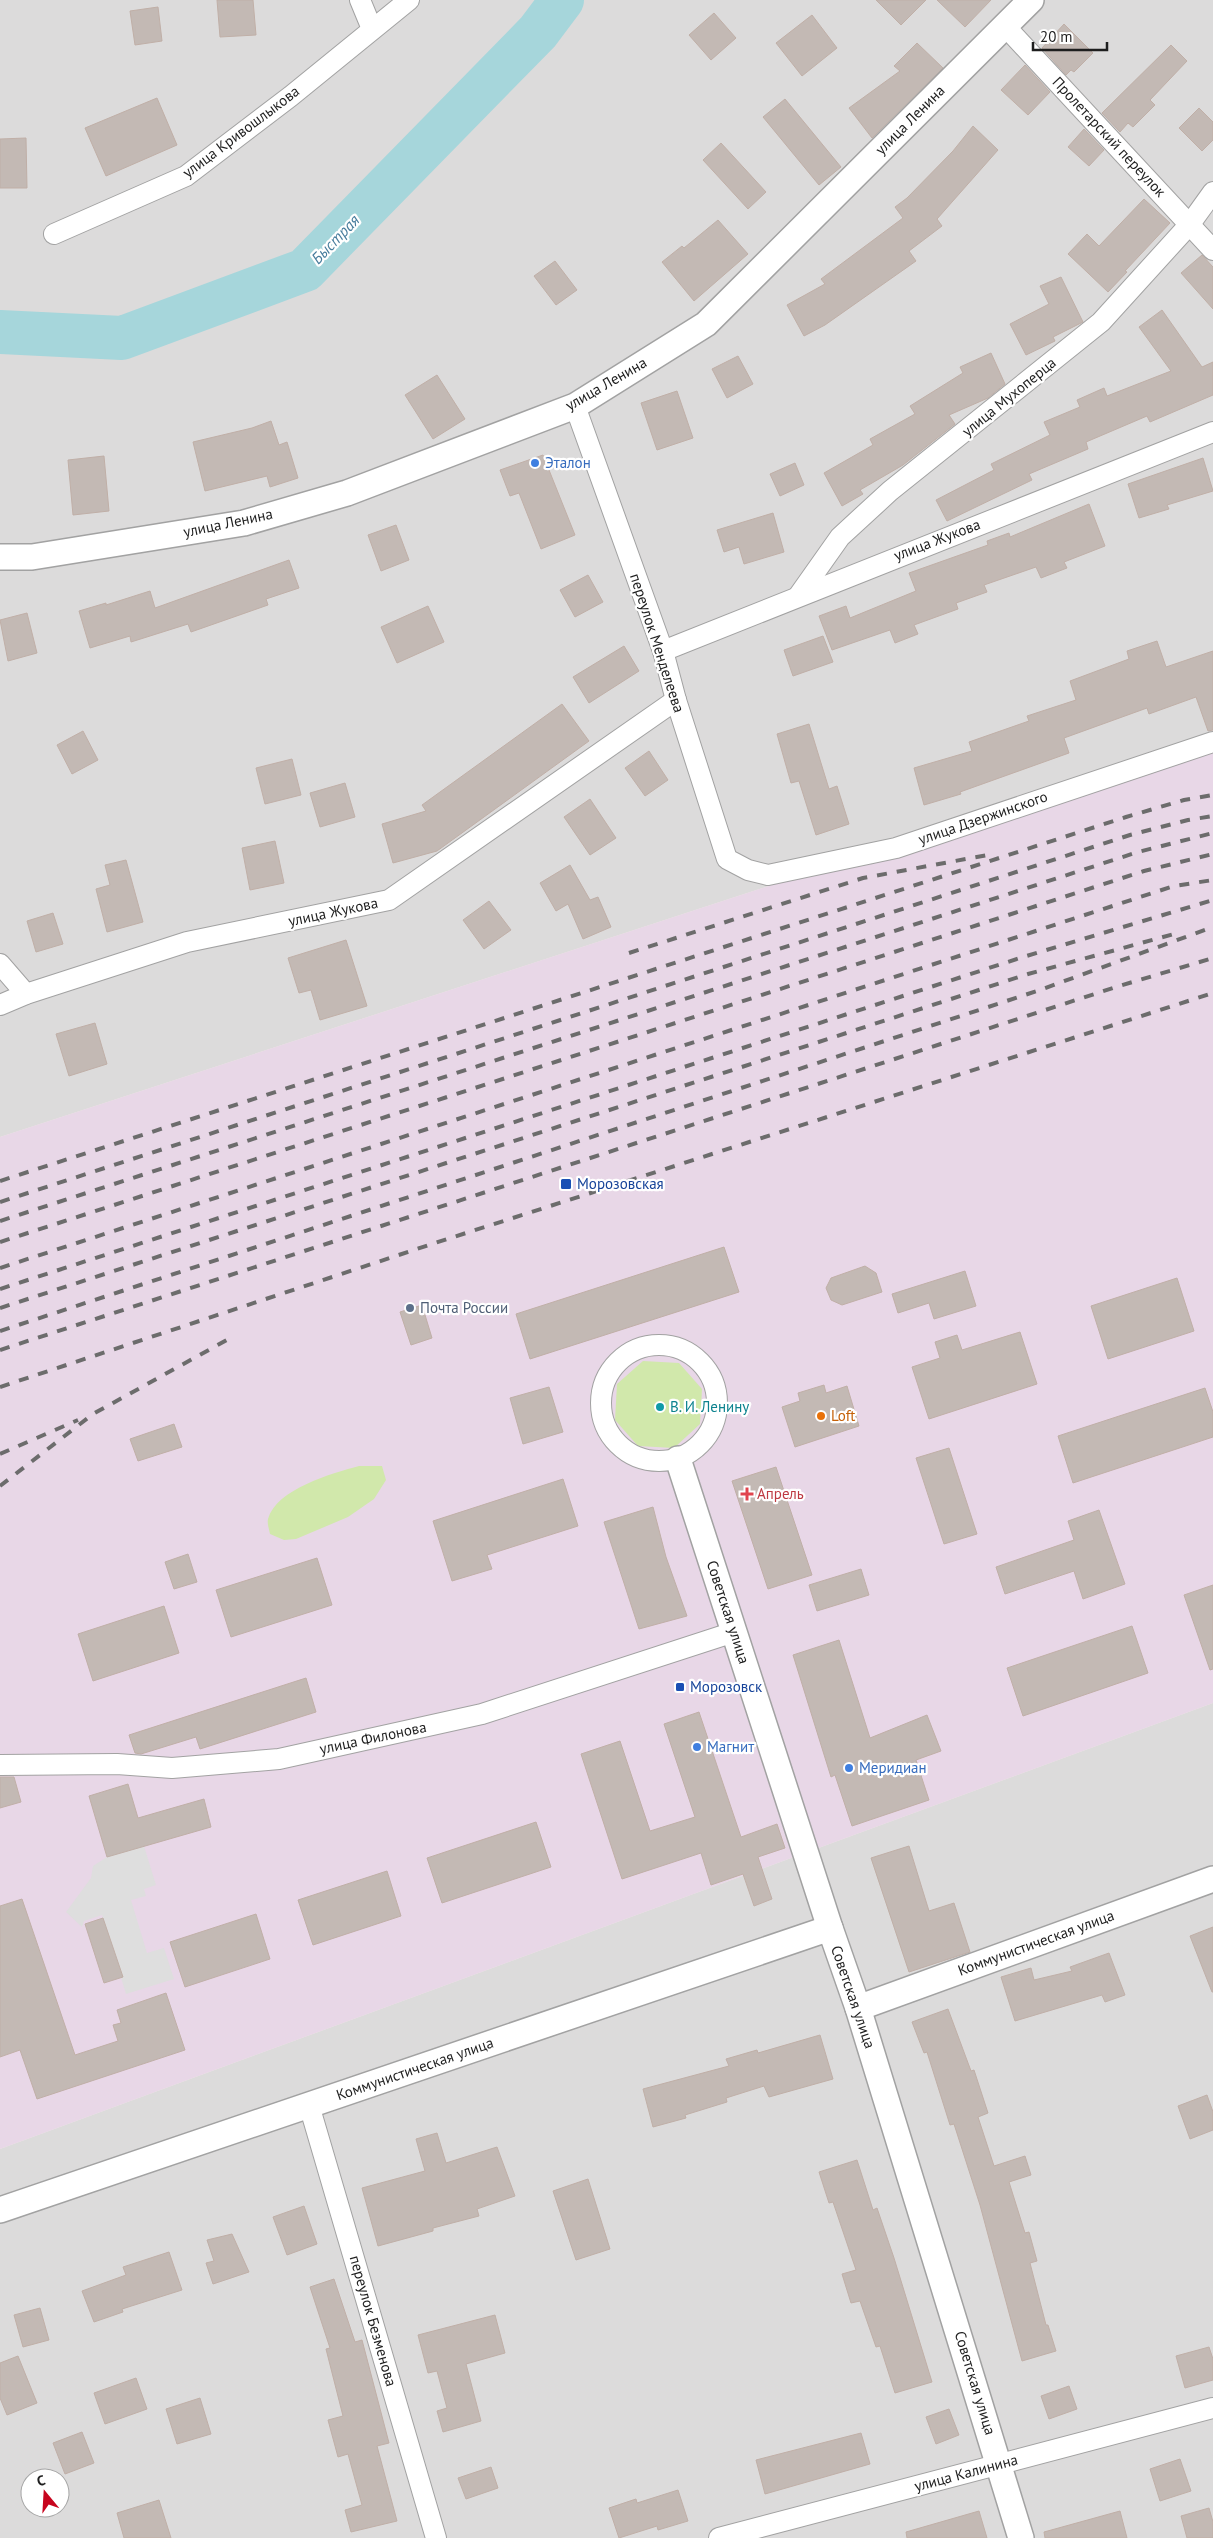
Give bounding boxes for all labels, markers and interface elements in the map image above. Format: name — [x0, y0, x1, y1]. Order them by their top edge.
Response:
scale bar — [1033, 20, 1107, 52]
text: 20 m — [1040, 27, 1073, 46]
street label: Пролетарский переулок — [1049, 73, 1171, 201]
street label: улица Кривошлыкова — [178, 81, 303, 182]
street label: улица Ленина — [871, 81, 948, 158]
water label: Быстрая — [307, 210, 364, 268]
street label: улица Ленина — [562, 353, 650, 415]
street label: улица Мухоперца — [958, 353, 1060, 440]
place label: Эталон — [545, 453, 591, 472]
marker: Эталон — [529, 457, 541, 469]
street label: улица Ленина — [181, 504, 274, 541]
street label: улица Жукова — [891, 514, 983, 565]
street label: переулок Менделеева — [626, 571, 689, 715]
street label: улица Дзержинского — [916, 787, 1050, 849]
street label: улица Жукова — [286, 893, 379, 930]
place label: Морозовская — [577, 1174, 664, 1193]
marker: Морозовская — [559, 1177, 573, 1191]
place label: Почта России — [420, 1298, 508, 1317]
marker: Почта России — [404, 1302, 416, 1314]
place label: В. И. Ленину — [670, 1397, 749, 1416]
marker: В. И. Ленину — [654, 1401, 666, 1413]
place label: Loft — [831, 1406, 855, 1425]
marker: Loft — [815, 1410, 827, 1422]
place label: Апрель — [757, 1484, 804, 1503]
marker: Апрель — [741, 1488, 753, 1500]
street label: Советская улица — [703, 1558, 754, 1666]
place label: Морозовск — [690, 1677, 763, 1696]
marker: Морозовск — [674, 1681, 686, 1693]
street label: улица Филонова — [318, 1717, 428, 1758]
place label: Магнит — [707, 1737, 754, 1756]
marker: Магнит — [691, 1741, 703, 1753]
place label: Меридиан — [859, 1758, 927, 1777]
marker: Меридиан — [843, 1762, 855, 1774]
street label: Коммунистическая улица — [955, 1905, 1117, 1980]
street label: Советская улица — [827, 1943, 880, 2051]
street label: Коммунистическая улица — [334, 2033, 496, 2104]
street label: переулок Безменова — [346, 2253, 401, 2389]
street label: Советская улица — [951, 2329, 1000, 2437]
street label: улица Калинина — [912, 2450, 1020, 2495]
north arrow — [20, 2468, 70, 2518]
text: С — [34, 2471, 48, 2490]

